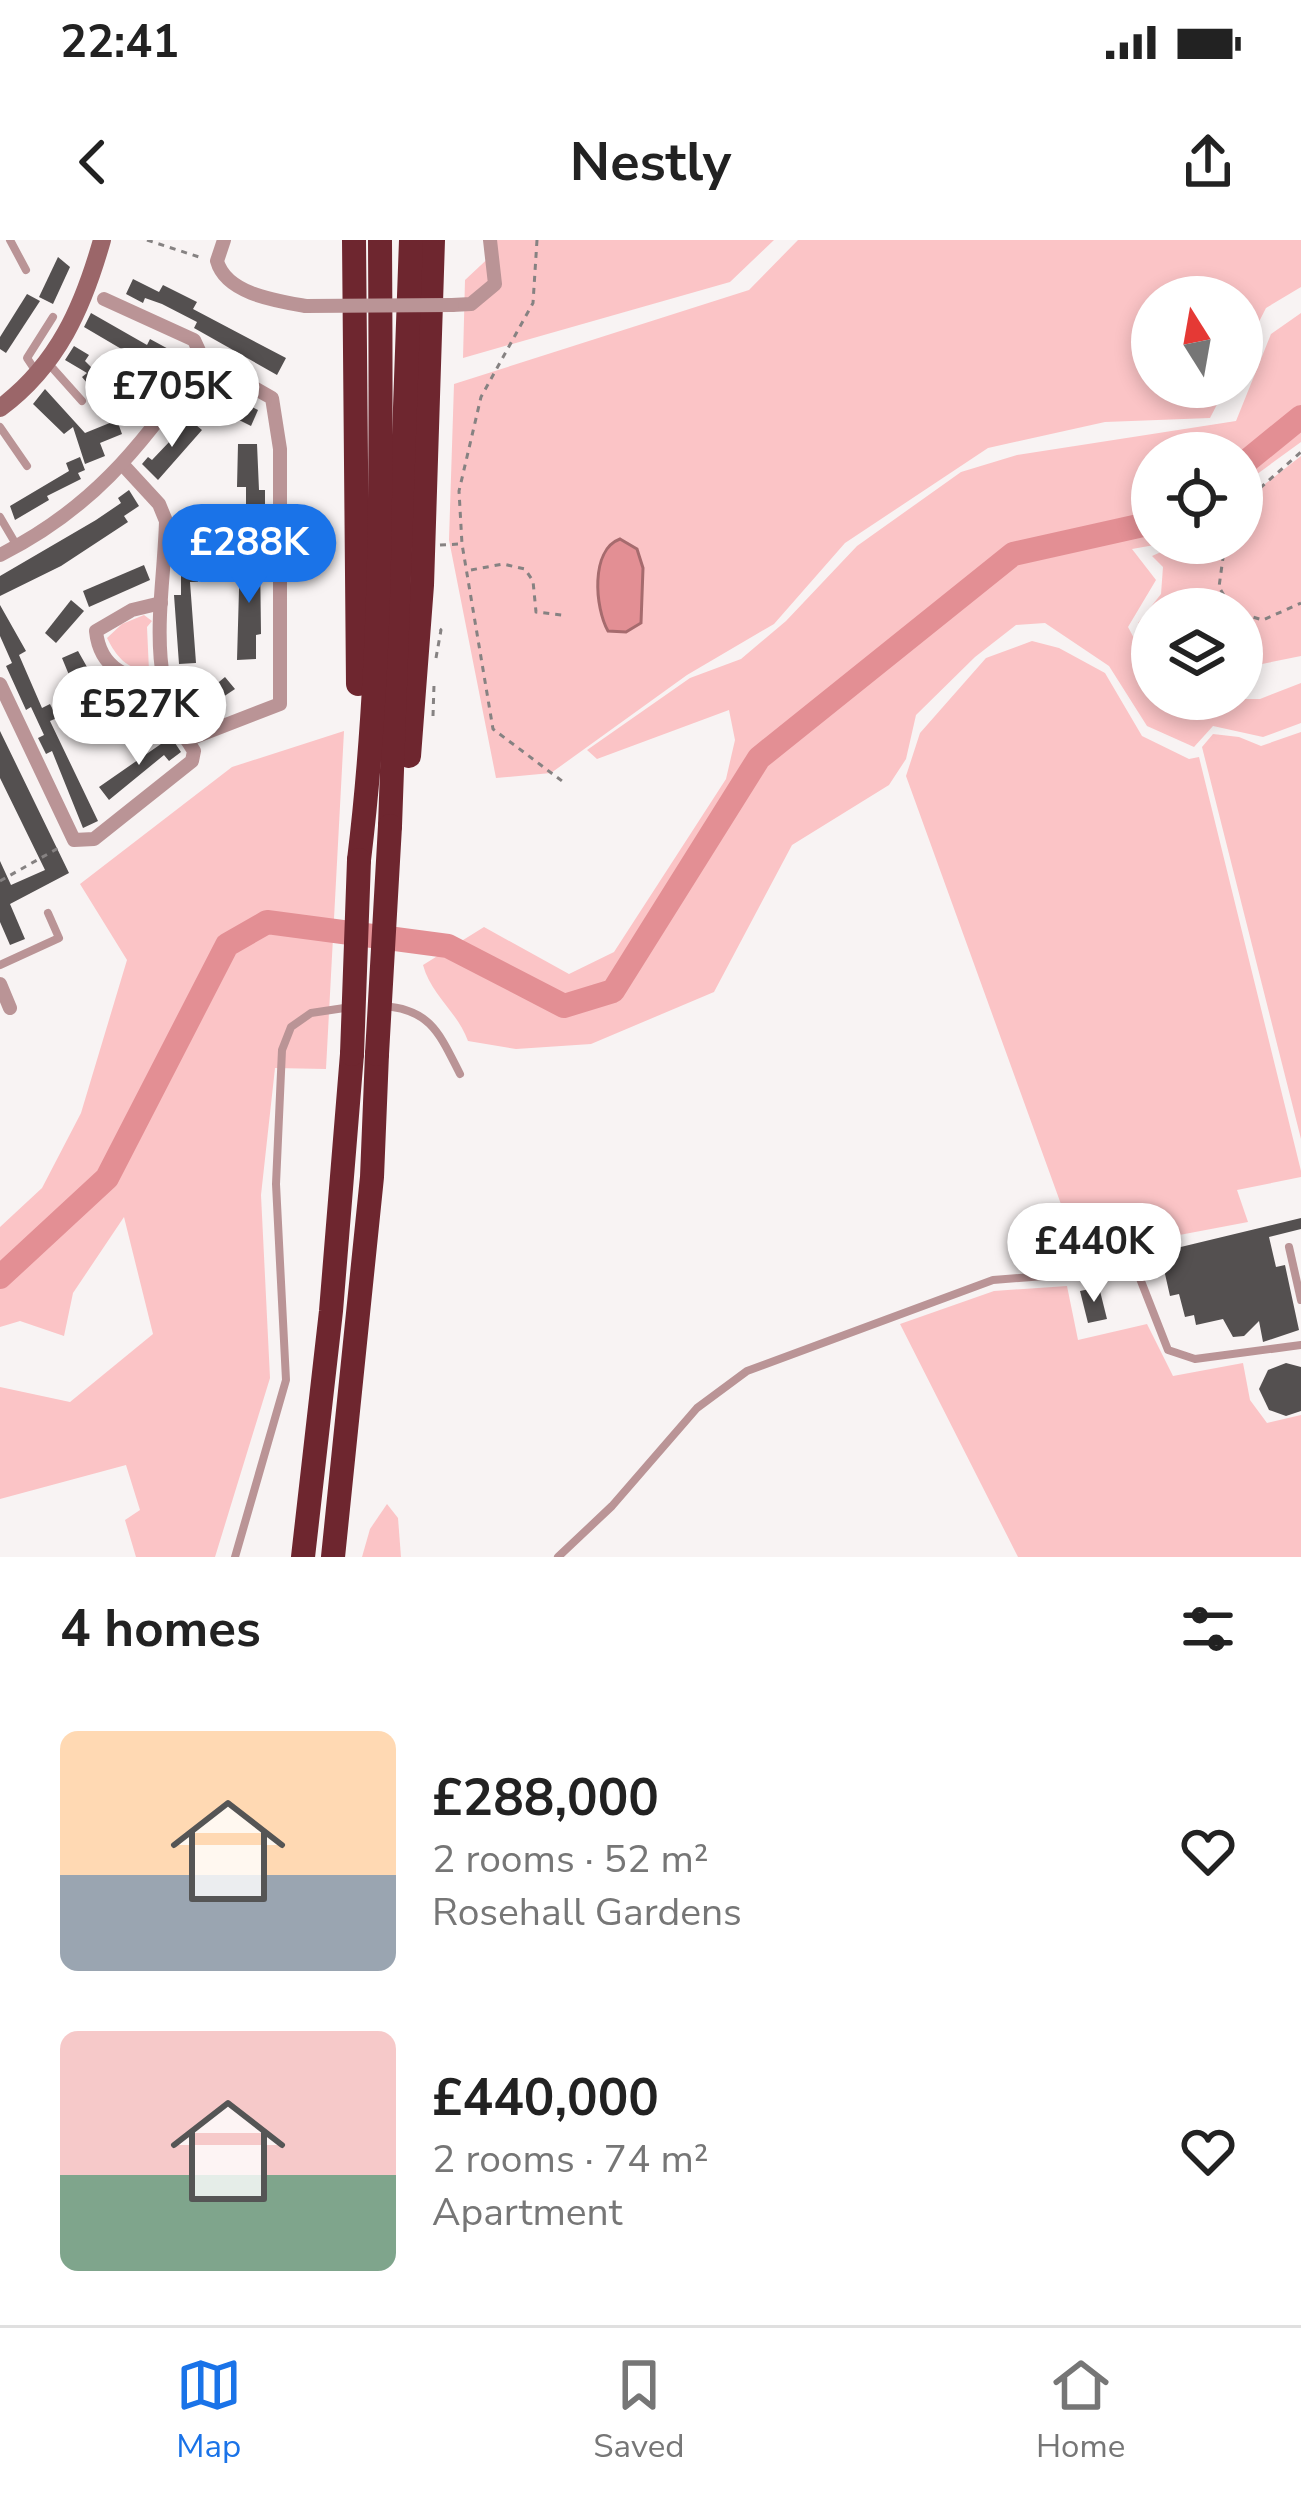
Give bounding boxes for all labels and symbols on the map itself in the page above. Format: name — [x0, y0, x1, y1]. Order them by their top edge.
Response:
north arrow — [1131, 276, 1263, 408]
pin: £705K — [88, 348, 256, 450]
pin: £288K — [165, 504, 333, 606]
pin: £527K — [55, 666, 223, 768]
pin: £440K — [1010, 1203, 1178, 1305]

